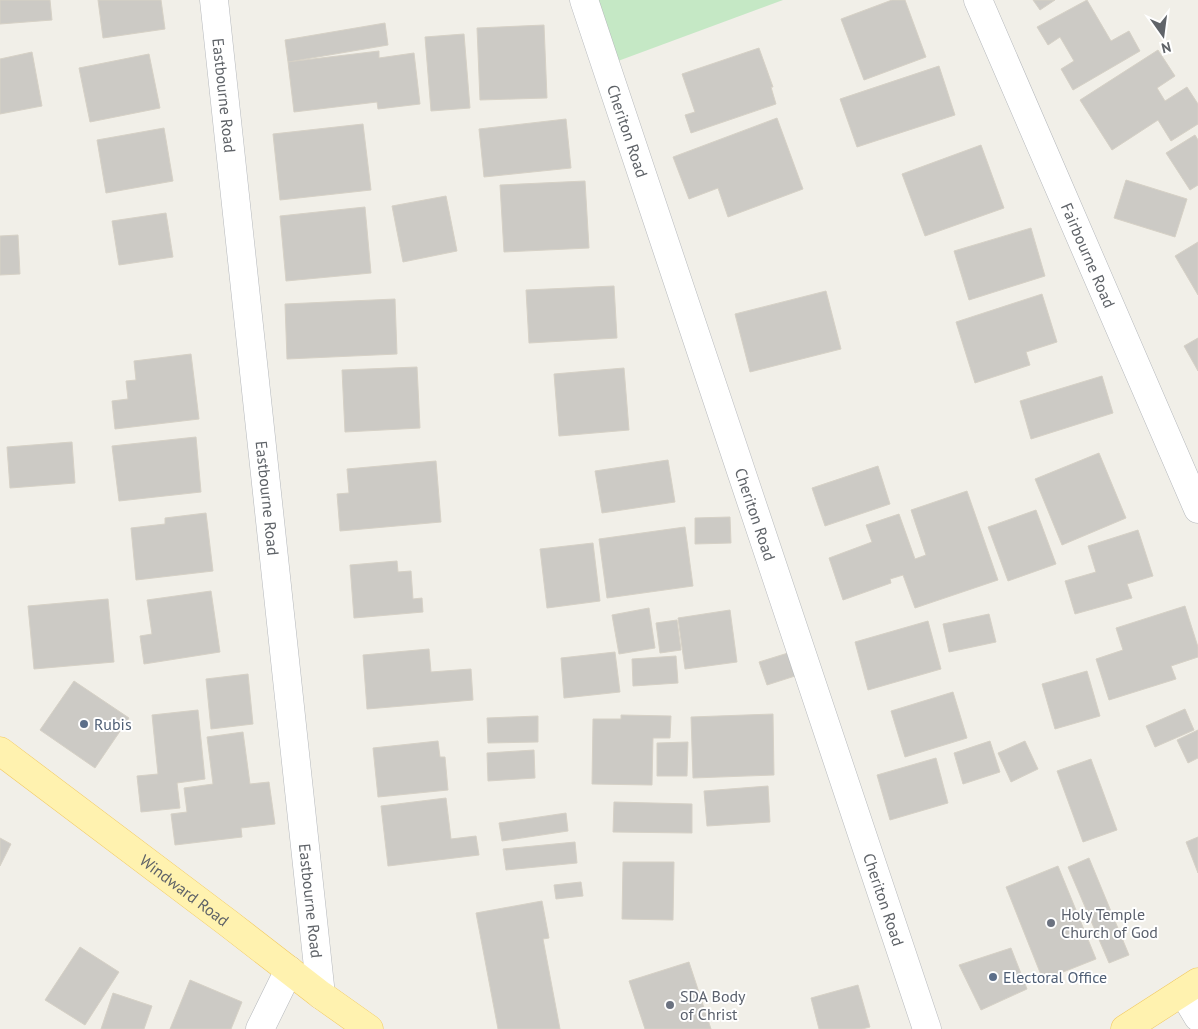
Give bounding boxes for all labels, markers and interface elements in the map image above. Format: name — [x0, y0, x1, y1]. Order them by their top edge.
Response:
north arrow — [1138, 10, 1188, 60]
street label: Eastbourne Road — [208, 37, 240, 154]
text: N — [1160, 38, 1173, 57]
street label: Cheriton Road — [603, 82, 652, 180]
street label: Fairbourne Road — [1057, 200, 1120, 311]
street label: Eastbourne Road — [251, 440, 284, 556]
street label: Cheriton Road — [731, 465, 780, 563]
place label: Rubis — [94, 714, 132, 734]
marker: Rubis — [78, 718, 90, 730]
street label: Eastbourne Road — [295, 843, 327, 959]
street label: Windward Road — [136, 850, 233, 930]
street label: Cheriton Road — [859, 850, 909, 948]
place label: Holy Temple Church of God — [1061, 904, 1158, 942]
marker: Holy Temple Church of God — [1045, 917, 1057, 929]
place label: Electoral Office — [1003, 967, 1107, 987]
marker: Electoral Office — [987, 971, 999, 983]
place label: SDA Body of Christ — [680, 986, 746, 1024]
marker: SDA Body of Christ — [664, 999, 676, 1011]

